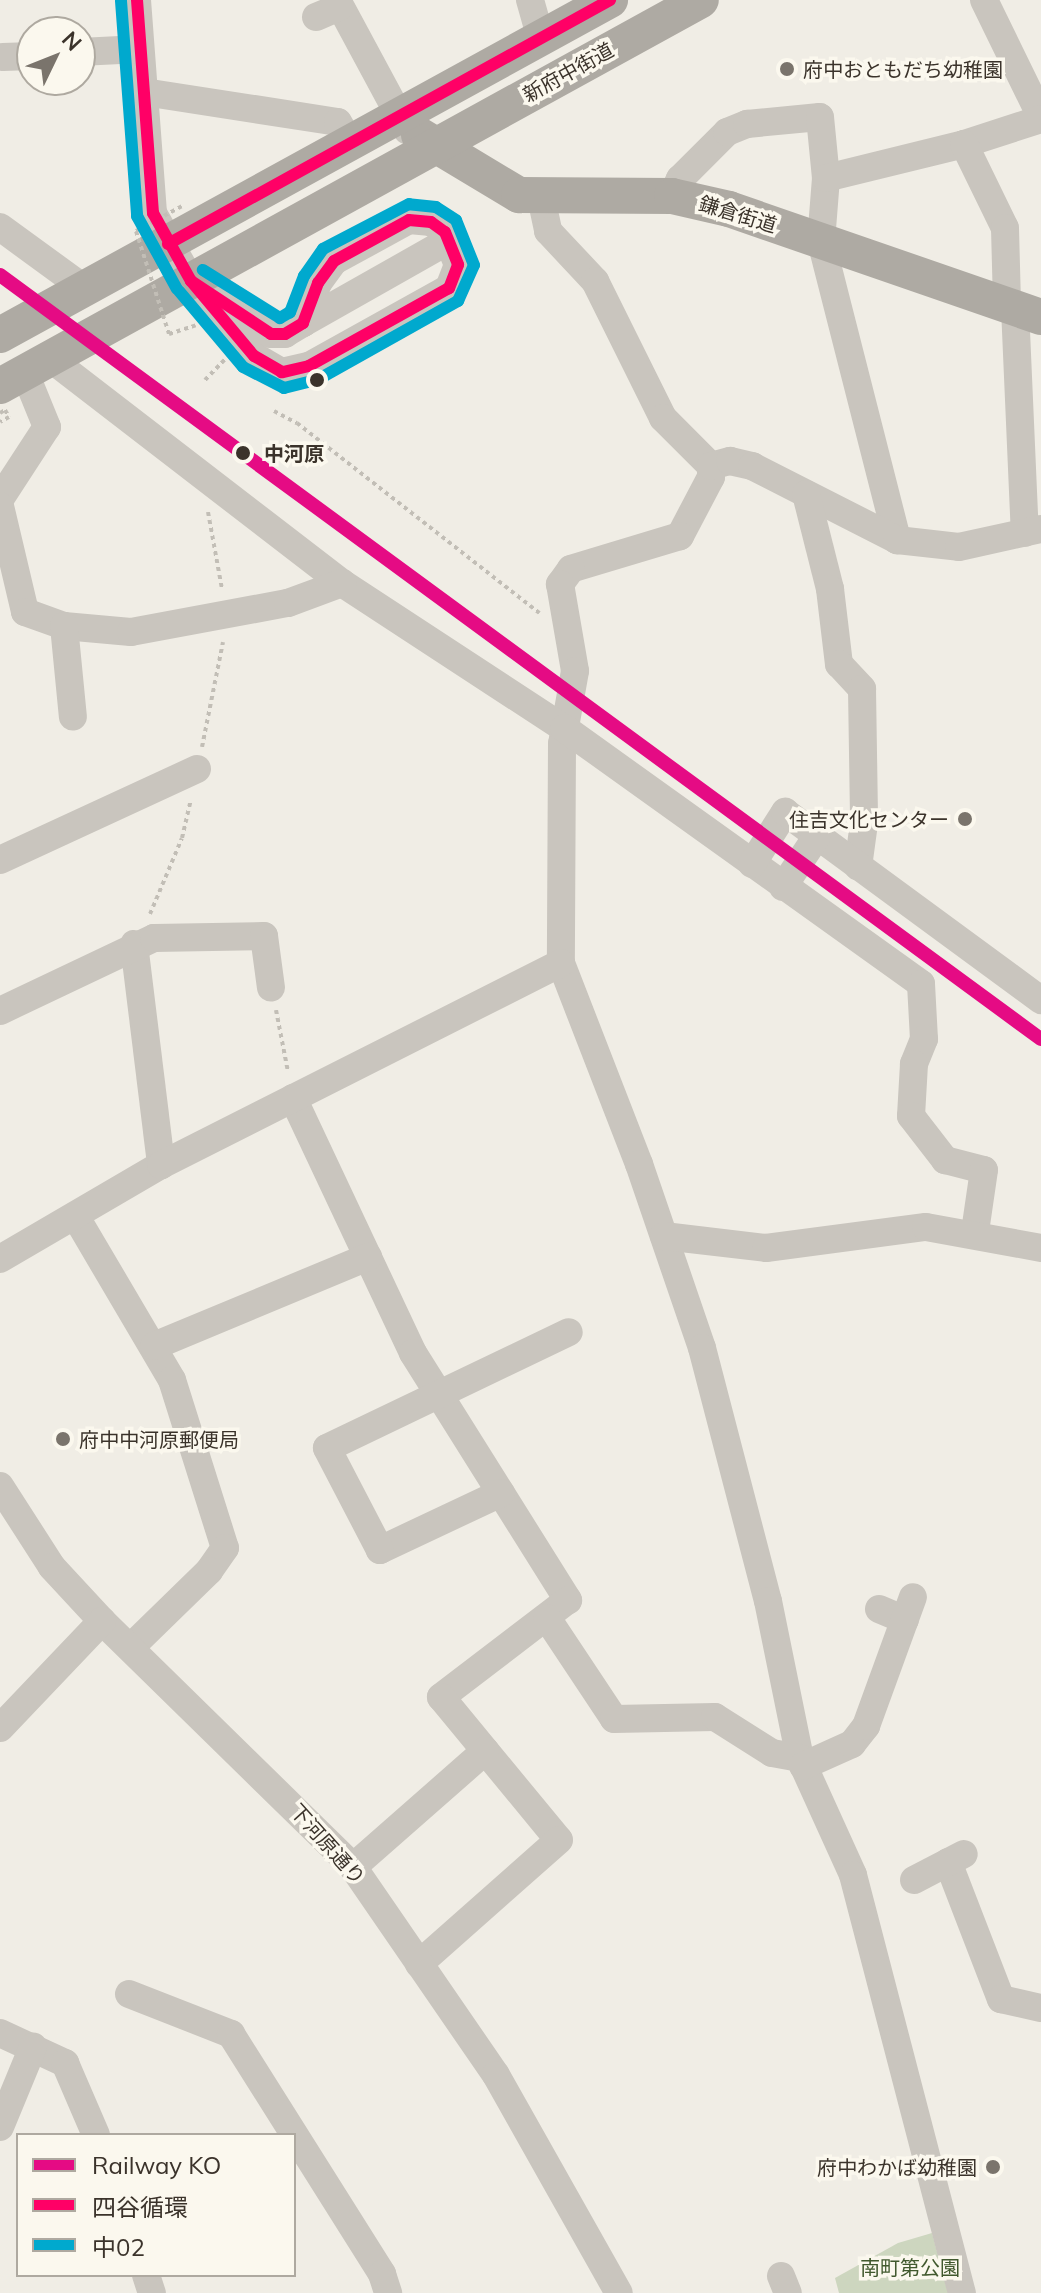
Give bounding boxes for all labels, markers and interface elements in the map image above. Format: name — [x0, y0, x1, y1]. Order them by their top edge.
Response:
north arrow — [16, 16, 96, 96]
text: N — [56, 25, 88, 57]
street label: 新府中街道 — [518, 37, 618, 107]
place label: 府中おともだち幼稚園 — [803, 57, 1003, 81]
marker: 府中おともだち幼稚園 — [778, 60, 796, 78]
street label: 鎌倉街道 — [696, 191, 780, 237]
unlabelled marker — [309, 372, 325, 388]
marker: 中河原 — [229, 439, 257, 467]
place label: 中河原 — [264, 441, 324, 465]
place label: 住吉文化センター — [789, 807, 949, 831]
marker: 住吉文化センター — [956, 810, 974, 828]
place label: 府中中河原郵便局 — [79, 1427, 239, 1451]
marker: 府中中河原郵便局 — [54, 1430, 72, 1448]
street label: 下河原通り — [286, 1799, 370, 1889]
legend — [16, 2133, 296, 2277]
text: Railway KO — [92, 2150, 221, 2180]
place label: 府中わかば幼稚園 — [817, 2155, 977, 2179]
marker: 府中わかば幼稚園 — [984, 2158, 1002, 2176]
text: 四谷循環 — [92, 2192, 188, 2222]
text: 中02 — [92, 2232, 145, 2262]
park label: 南町第公園 — [860, 2255, 960, 2279]

